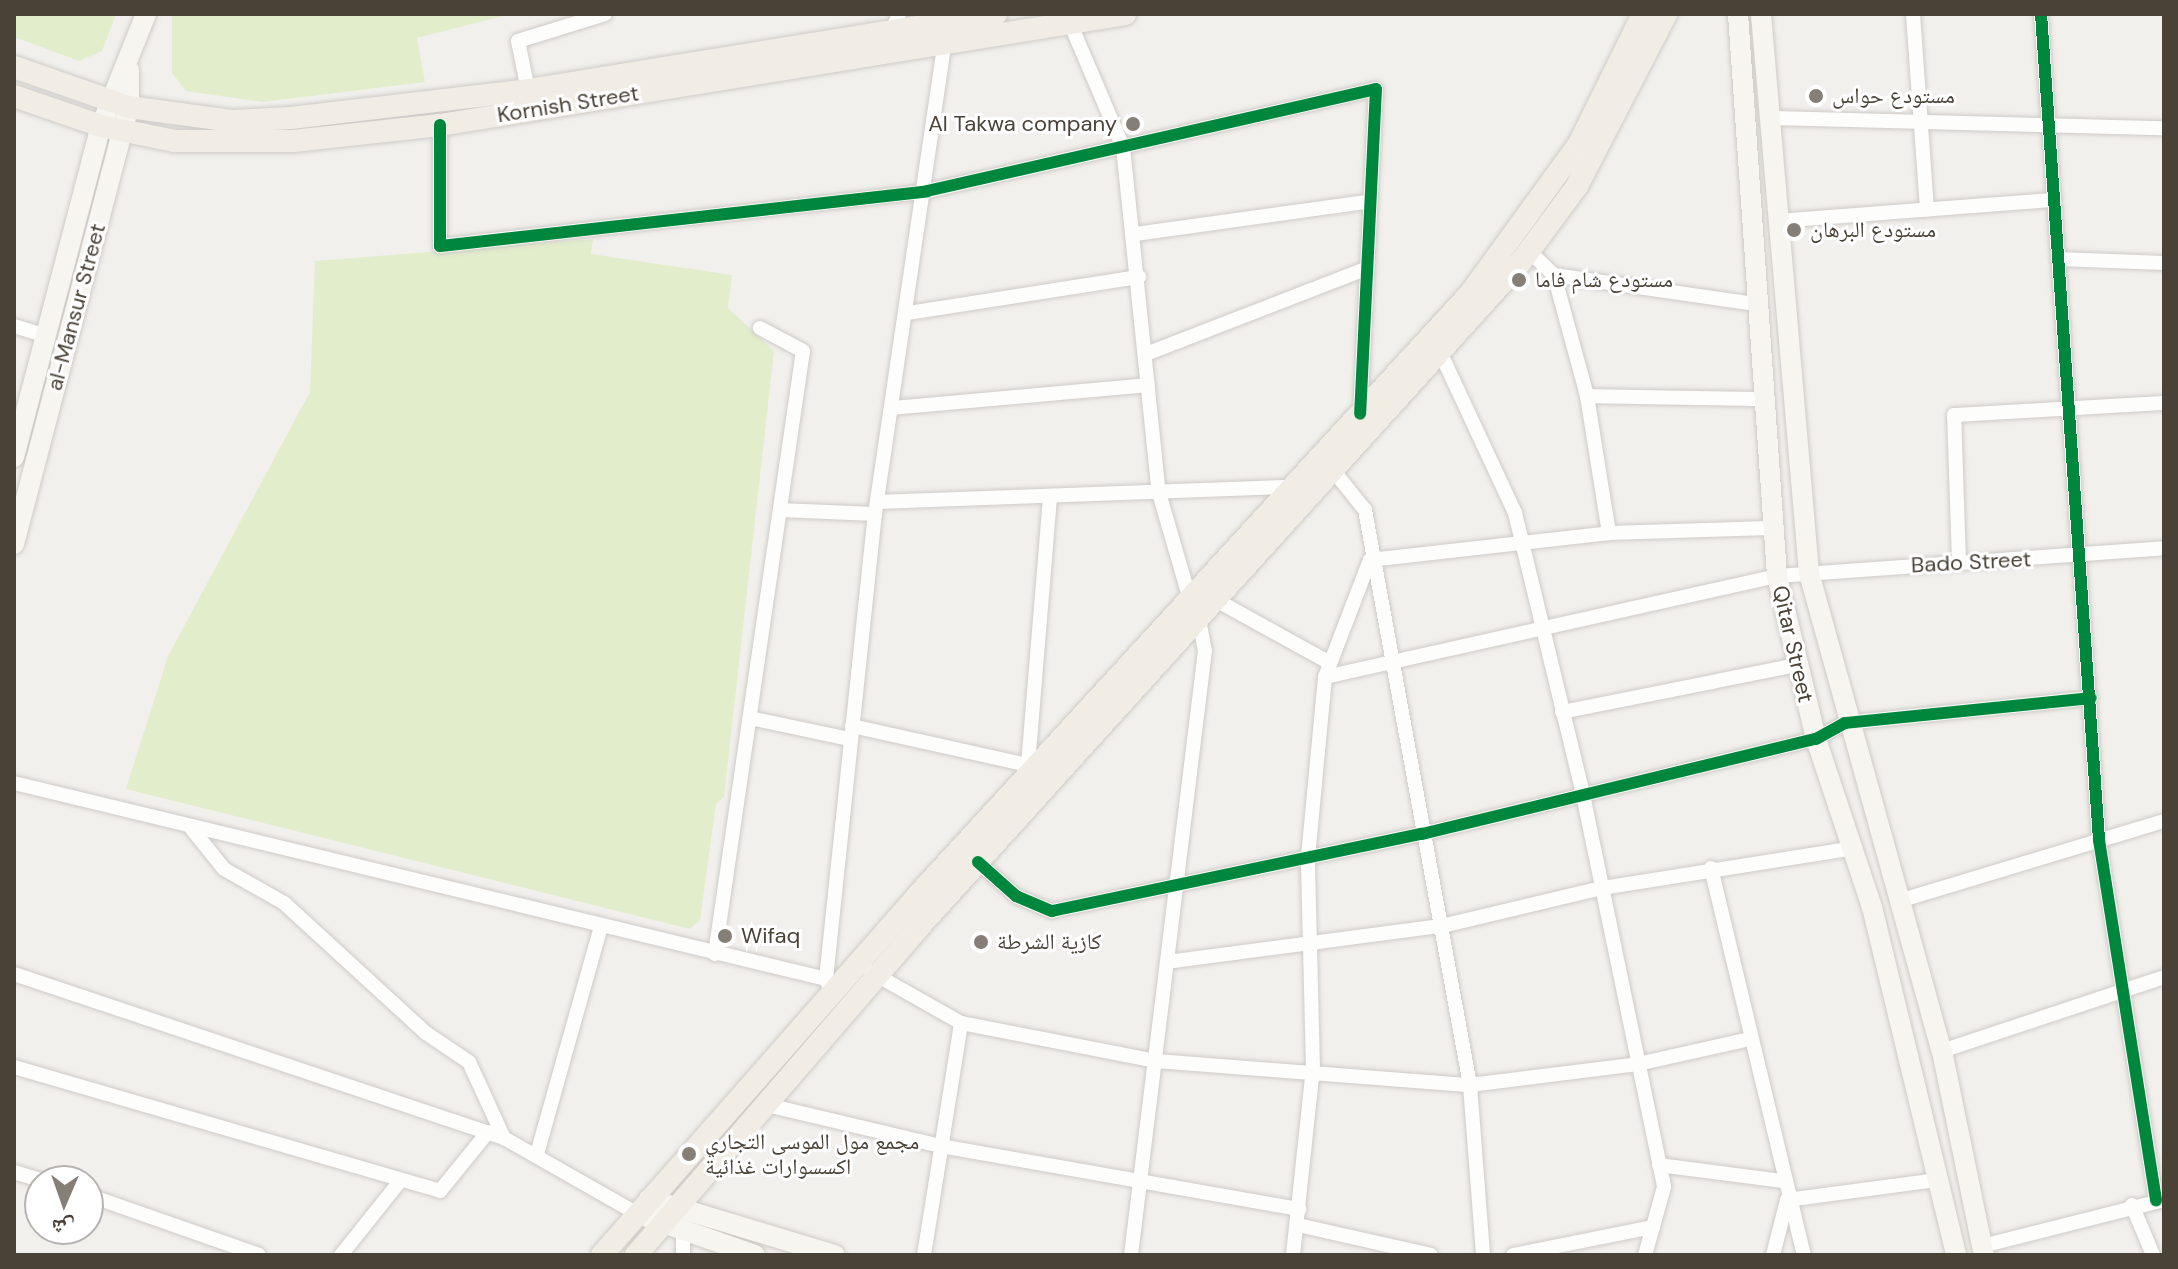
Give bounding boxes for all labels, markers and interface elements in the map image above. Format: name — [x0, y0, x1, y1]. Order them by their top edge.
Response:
street label: Kornish Street — [495, 80, 641, 128]
place label: مستودع حواس — [1832, 83, 1955, 109]
marker: مستودع حواس — [1807, 87, 1825, 105]
place label: Al Takwa company — [928, 111, 1117, 137]
marker: Al Takwa company — [1124, 115, 1142, 133]
place label: مستودع البرهان — [1810, 217, 1936, 243]
street label: al-Mansur Street — [41, 221, 111, 393]
marker: مستودع البرهان — [1785, 221, 1803, 239]
place label: مستودع شام فاما — [1535, 267, 1673, 293]
marker: مستودع شام فاما — [1510, 271, 1528, 289]
street label: Bado Street — [1910, 546, 2032, 578]
street label: Qitar Street — [1767, 583, 1819, 705]
place label: Wifaq — [741, 923, 800, 949]
marker: Wifaq — [716, 927, 734, 945]
place label: كازية الشرطة — [997, 929, 1101, 955]
marker: كازية الشرطة — [972, 933, 990, 951]
place label: مجمع مول الموسى التجاري اكسسوارات غذائية — [705, 1128, 919, 1180]
marker: مجمع مول الموسى التجاري اكسسوارات غذائية — [680, 1145, 698, 1163]
north arrow — [24, 1165, 104, 1245]
text: ش — [51, 1213, 75, 1242]

